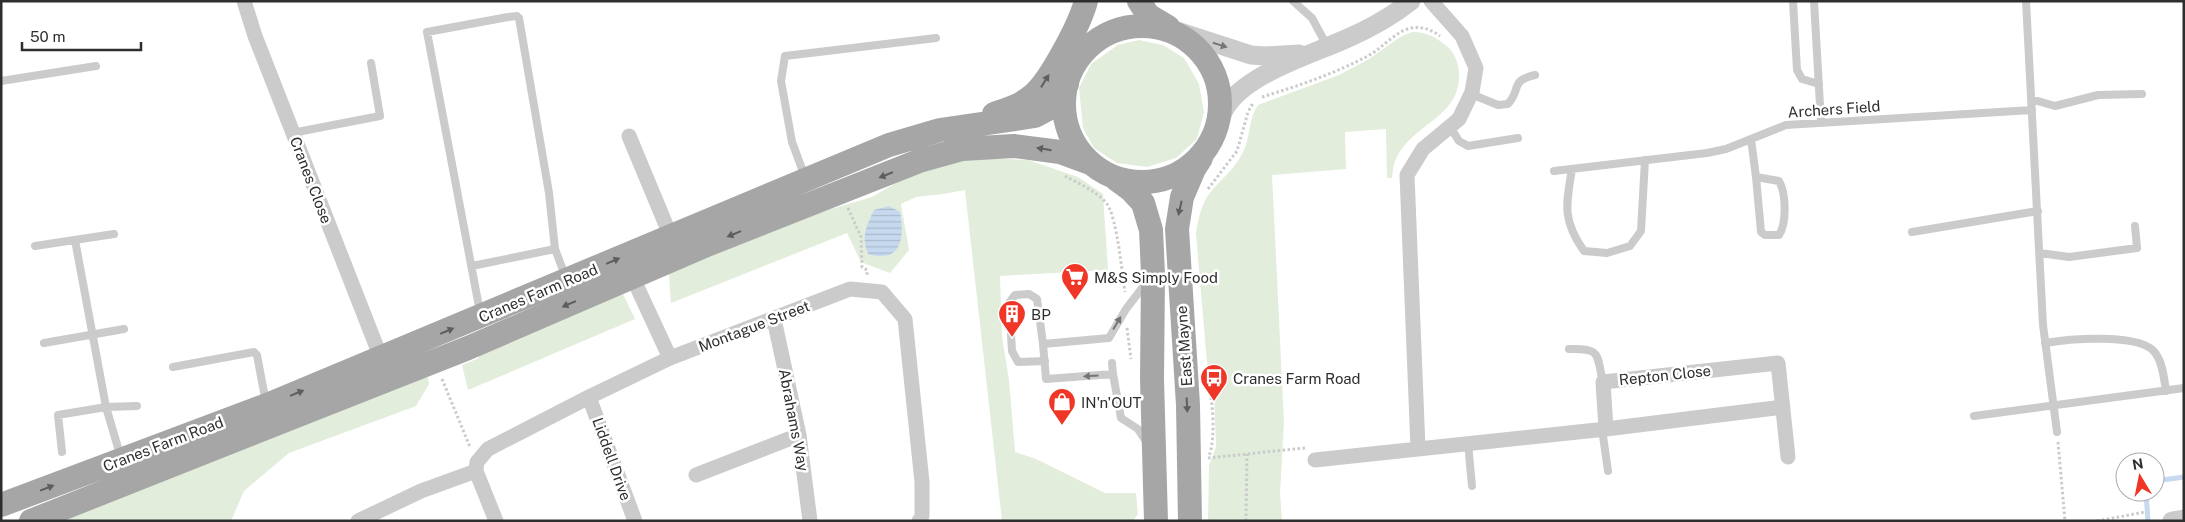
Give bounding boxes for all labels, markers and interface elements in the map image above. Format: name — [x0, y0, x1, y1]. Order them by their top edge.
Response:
scale bar — [22, 20, 141, 52]
text: 50 m — [30, 28, 65, 45]
one-way arrow — [1213, 41, 1228, 49]
one-way arrow — [1040, 74, 1049, 87]
street label: Archers Field — [1787, 97, 1881, 121]
street label: Cranes Close — [287, 134, 335, 226]
one-way arrow — [1035, 145, 1051, 153]
one-way arrow — [878, 171, 893, 179]
one-way arrow — [1176, 200, 1184, 216]
one-way arrow — [727, 230, 742, 238]
one-way arrow — [606, 257, 621, 265]
street label: Cranes Farm Road — [476, 260, 600, 326]
supermarket icon: M&S Simply Food — [1060, 262, 1090, 301]
place label: M&S Simply Food — [1094, 269, 1218, 286]
street label: Montague Street — [696, 297, 812, 355]
building icon: BP — [997, 299, 1027, 338]
one-way arrow — [562, 300, 576, 308]
street label: East Mayne — [1173, 305, 1195, 387]
place label: BP — [1031, 306, 1051, 323]
one-way arrow — [1113, 317, 1122, 330]
one-way arrow — [440, 327, 455, 335]
street label: Repton Close — [1618, 362, 1712, 388]
bus stop icon: Cranes Farm Road — [1199, 363, 1229, 402]
street label: Abrahams Way — [776, 367, 812, 473]
place label: Cranes Farm Road — [1233, 370, 1361, 387]
one-way arrow — [1083, 372, 1099, 380]
shop icon: IN'n'OUT — [1047, 387, 1077, 426]
one-way arrow — [290, 389, 305, 397]
place label: IN'n'OUT — [1081, 394, 1141, 411]
one-way arrow — [1184, 397, 1192, 413]
street label: Cranes Farm Road — [100, 413, 226, 475]
street label: Liddell Drive — [589, 415, 635, 503]
north arrow — [2115, 452, 2165, 502]
text: N — [2131, 455, 2145, 473]
one-way arrow — [40, 484, 55, 492]

